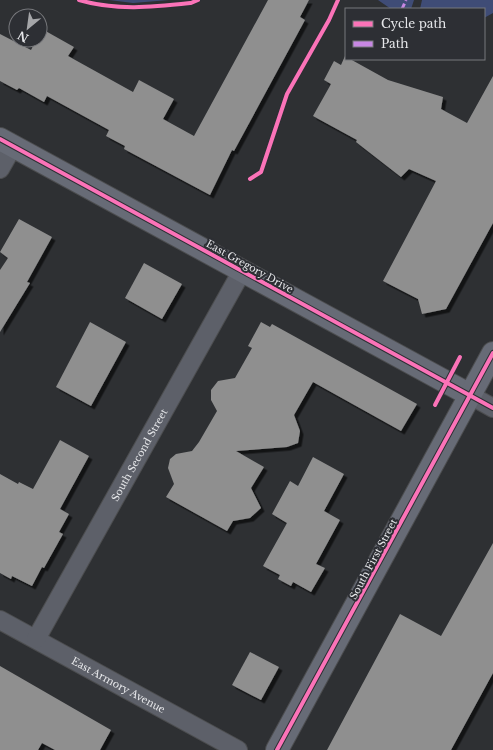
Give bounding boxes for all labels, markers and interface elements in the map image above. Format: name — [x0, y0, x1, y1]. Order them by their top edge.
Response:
north arrow — [8, 8, 48, 48]
legend — [345, 8, 485, 60]
text: Cycle path — [381, 16, 446, 31]
text: N — [15, 28, 31, 45]
text: Path — [381, 36, 409, 51]
street label: East Gregory Drive — [204, 237, 296, 296]
street label: South Second Street — [108, 406, 171, 504]
street label: South First Street — [347, 517, 400, 602]
street label: East Armory Avenue — [69, 654, 168, 716]

